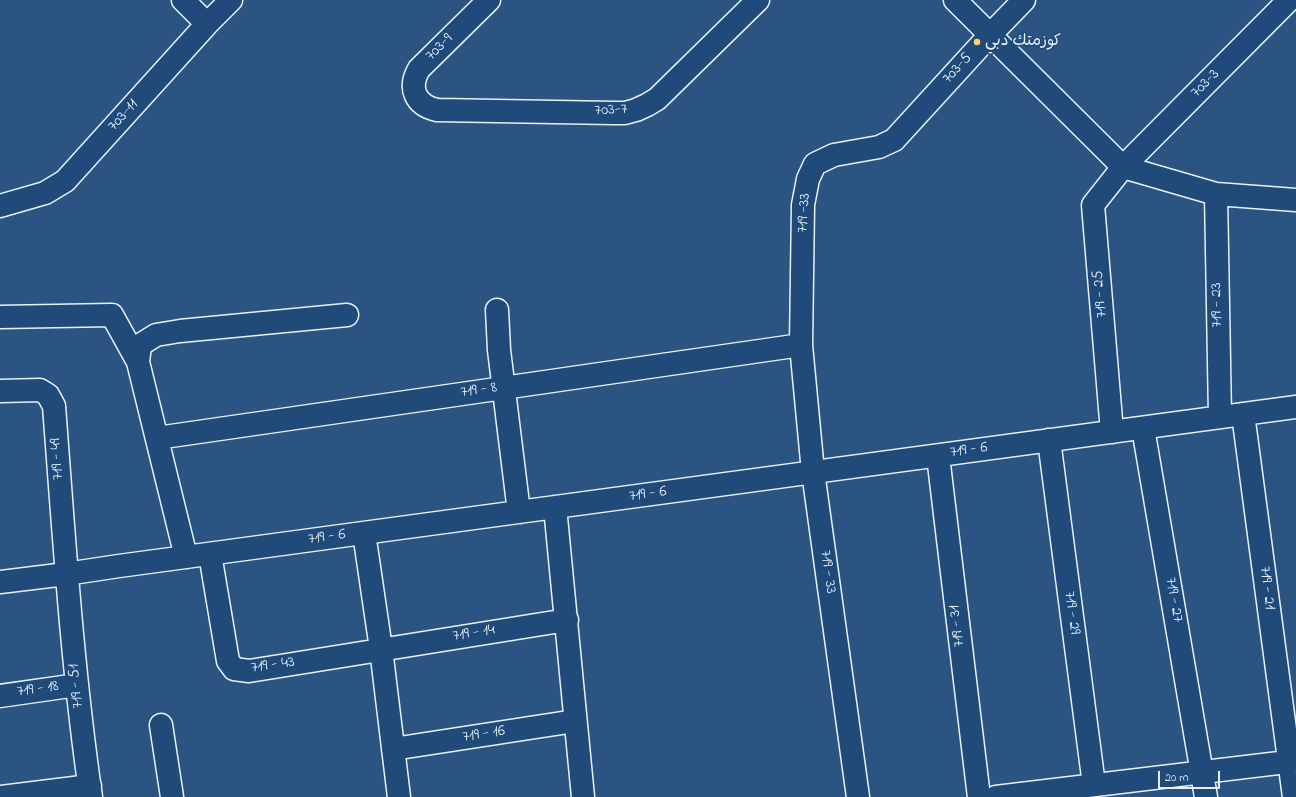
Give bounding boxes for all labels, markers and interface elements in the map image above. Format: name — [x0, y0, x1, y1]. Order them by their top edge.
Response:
street label: 703-9 — [422, 30, 458, 66]
place label: كوزمتك دبي — [985, 32, 1061, 52]
marker: كوزمتك دبي — [972, 37, 982, 47]
street label: 703-5 — [939, 49, 977, 89]
street label: 703-3 — [1188, 66, 1224, 102]
street label: 703-11 — [105, 96, 143, 136]
street label: 703-7 — [594, 101, 628, 121]
street label: 719 -33 — [794, 193, 816, 233]
street label: 719 - 25 — [1089, 269, 1113, 319]
street label: 719 - 23 — [1208, 282, 1228, 328]
street label: 719 - 8 — [460, 379, 498, 403]
street label: 719 - 49 — [47, 437, 69, 481]
street label: 719 - 6 — [949, 439, 989, 463]
street label: 719 - 6 — [628, 483, 668, 507]
street label: 719 - 6 — [307, 526, 347, 550]
street label: 719 - 33 — [814, 549, 840, 595]
street label: 719 - 21 — [1254, 565, 1278, 611]
street label: 719 - 27 — [1160, 576, 1186, 624]
street label: 719 - 29 — [1058, 590, 1084, 636]
street label: 719 - 31 — [946, 604, 970, 648]
street label: 719 - 14 — [452, 621, 496, 647]
street label: 719 - 43 — [250, 653, 296, 679]
street label: 719 - 51 — [65, 663, 89, 709]
street label: 719 - 18 — [16, 678, 60, 702]
street label: 719 - 16 — [461, 722, 507, 748]
scale bar — [1160, 763, 1222, 789]
text: 20 m — [1165, 769, 1188, 787]

